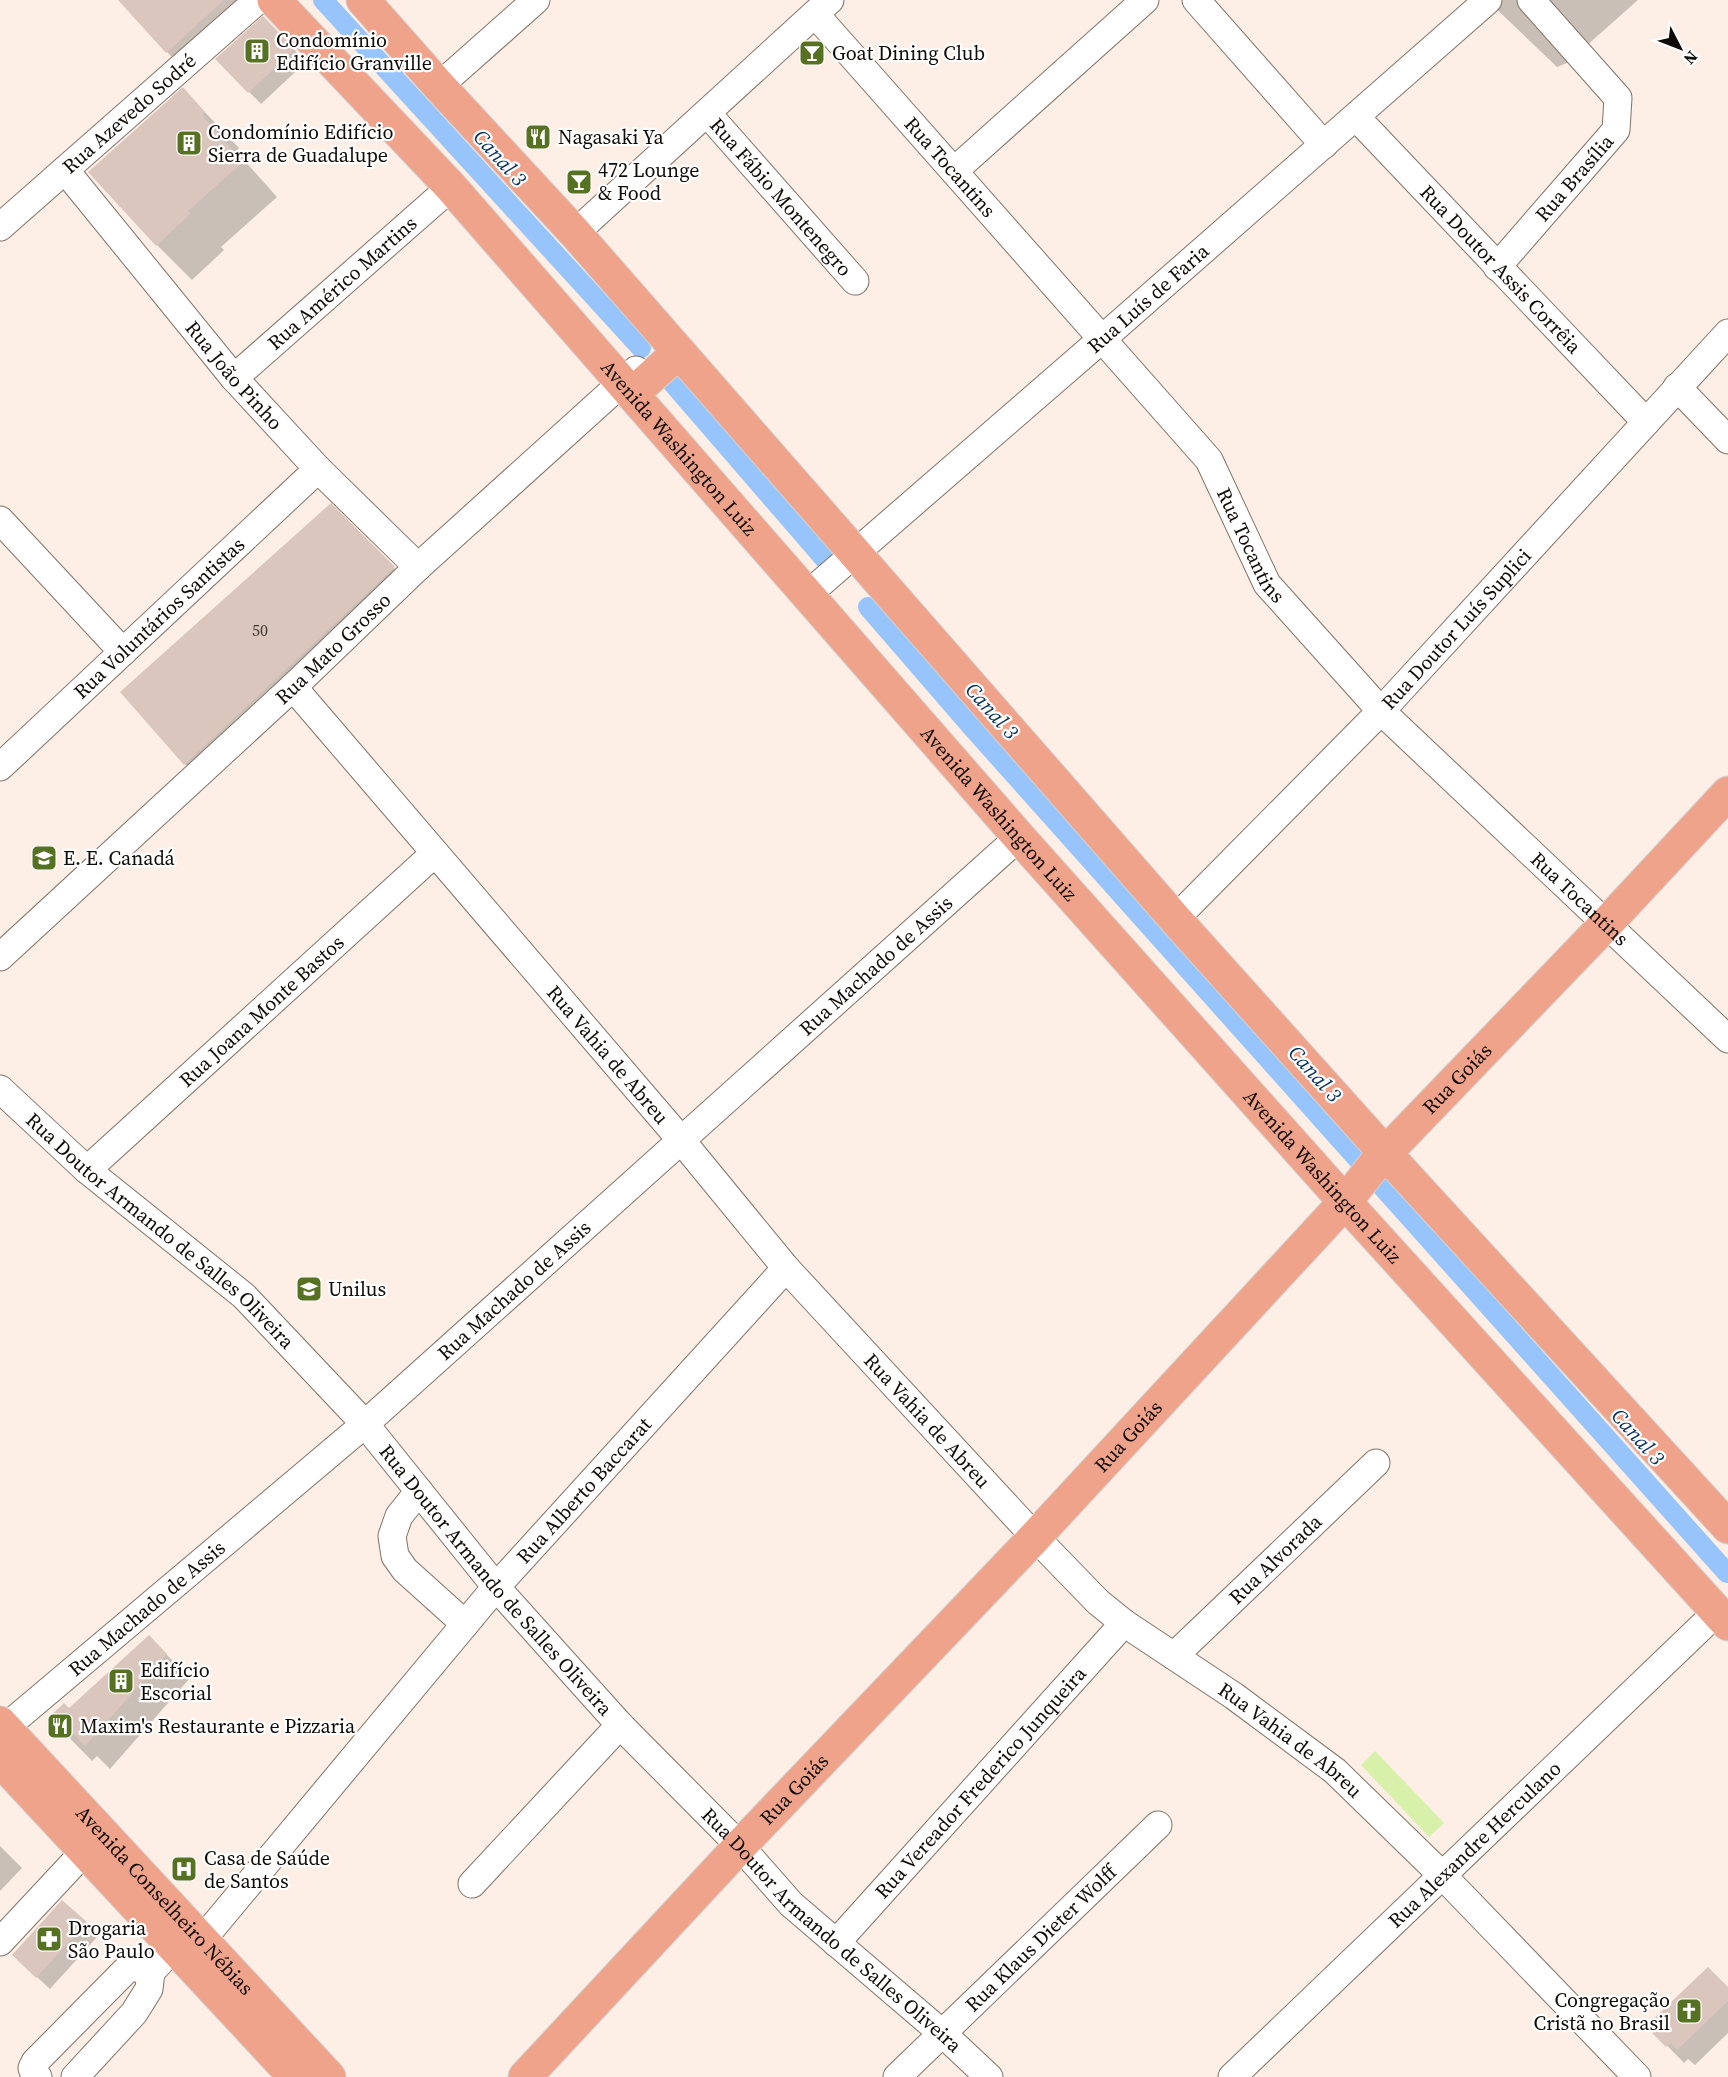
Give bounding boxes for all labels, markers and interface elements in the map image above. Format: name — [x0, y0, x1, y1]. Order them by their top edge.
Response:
north arrow — [1650, 18, 1710, 78]
place label: Condomínio Edifício Granville — [276, 26, 432, 77]
building icon: Condomínio Edifício Granville — [242, 36, 272, 66]
bar icon: Goat Dining Club — [797, 38, 827, 68]
place label: Goat Dining Club — [832, 39, 985, 67]
text: N — [1679, 46, 1703, 70]
street label: Rua Azevedo Sodré — [56, 47, 202, 180]
street label: Rua Tocantins — [898, 110, 1002, 223]
street label: Rua Fábio Montenegro — [704, 112, 859, 282]
place label: Condomínio Edifício Sierra de Guadalupe — [208, 118, 393, 169]
restaurant icon: Nagasaki Ya — [523, 122, 553, 152]
water label: Canal 3 — [467, 123, 534, 193]
place label: Nagasaki Ya — [558, 123, 664, 151]
building icon: Condomínio Edifício Sierra de Guadalupe — [174, 128, 204, 158]
street label: Rua Brasília — [1529, 128, 1621, 228]
place label: 472 Lounge & Food — [598, 156, 700, 207]
bar icon: 472 Lounge & Food — [564, 167, 594, 197]
street label: Rua Doutor Assis Corrêia — [1414, 179, 1588, 360]
street label: Rua Américo Martins — [261, 209, 423, 356]
street label: Rua Luís de Faria — [1081, 237, 1216, 360]
street label: Rua João Pinho — [179, 315, 289, 436]
street label: Avenida Washington Luiz — [594, 354, 764, 542]
street label: Rua Tocantins — [1210, 483, 1291, 609]
street label: Rua Voluntários Santistas — [67, 531, 251, 705]
street label: Rua Doutor Luís Suplici — [1375, 542, 1537, 716]
street label: Rua Mato Grosso — [269, 586, 397, 711]
house number: 50 — [252, 619, 268, 641]
water label: Canal 3 — [959, 676, 1026, 746]
street label: Avenida Washington Luiz — [914, 720, 1084, 907]
school or university icon: E. E. Canadá — [29, 843, 59, 873]
place label: E. E. Canadá — [63, 844, 176, 872]
street label: Rua Tocantins — [1524, 845, 1635, 952]
street label: Rua Machado de Assis — [793, 889, 959, 1042]
street label: Rua Joana Monte Bastos — [173, 929, 350, 1094]
street label: Rua Vahia de Abreu — [540, 979, 675, 1130]
street label: Rua Goiás — [1416, 1037, 1498, 1120]
water label: Canal 3 — [1282, 1039, 1349, 1109]
street label: Avenida Washington Luiz — [1237, 1083, 1408, 1269]
street label: Rua Doutor Armando de Salles Oliveira — [20, 1106, 301, 1355]
street label: Rua Machado de Assis — [431, 1214, 597, 1367]
school or university icon: Unilus — [294, 1274, 324, 1304]
place label: Unilus — [328, 1275, 386, 1303]
street label: Rua Vahia de Abreu — [858, 1347, 997, 1494]
street label: Rua Goiás — [1088, 1394, 1169, 1478]
water label: Canal 3 — [1605, 1402, 1672, 1472]
street label: Rua Alberto Baccarat — [510, 1411, 658, 1570]
street label: Rua Doutor Armando de Salles Oliveira — [373, 1438, 620, 1722]
street label: Rua Alvorada — [1223, 1508, 1328, 1610]
street label: Rua Machado de Assis — [62, 1534, 231, 1683]
place label: Edifício Escorial — [140, 1656, 212, 1707]
street label: Rua Vereador Frederico Junqueira — [868, 1660, 1093, 1905]
building icon: Edifício Escorial — [106, 1666, 136, 1696]
street label: Rua Vahia de Abreu — [1213, 1676, 1368, 1804]
restaurant icon: Maxim's Restaurante e Pizzaria — [45, 1711, 75, 1741]
place label: Maxim's Restaurante e Pizzaria — [80, 1712, 356, 1740]
street label: Rua Goiás — [753, 1747, 835, 1831]
street label: Rua Alexandre Herculano — [1382, 1755, 1567, 1934]
street label: Avenida Conselheiro Nébias — [70, 1799, 260, 2001]
street label: Rua Doutor Armando de Salles Oliveira — [695, 1801, 969, 2059]
place label: Casa de Saúde de Santos — [204, 1844, 330, 1895]
hospital icon: Casa de Saúde de Santos — [169, 1854, 199, 1884]
street label: Rua Klaus Dieter Wolff — [959, 1857, 1124, 2018]
place label: Drogaria São Paulo — [68, 1914, 155, 1965]
pharmacy icon: Drogaria São Paulo — [34, 1924, 64, 1954]
place label: Congregação Cristã no Brasil — [1534, 1986, 1670, 2037]
church icon: Congregação Cristã no Brasil — [1674, 1996, 1704, 2026]

